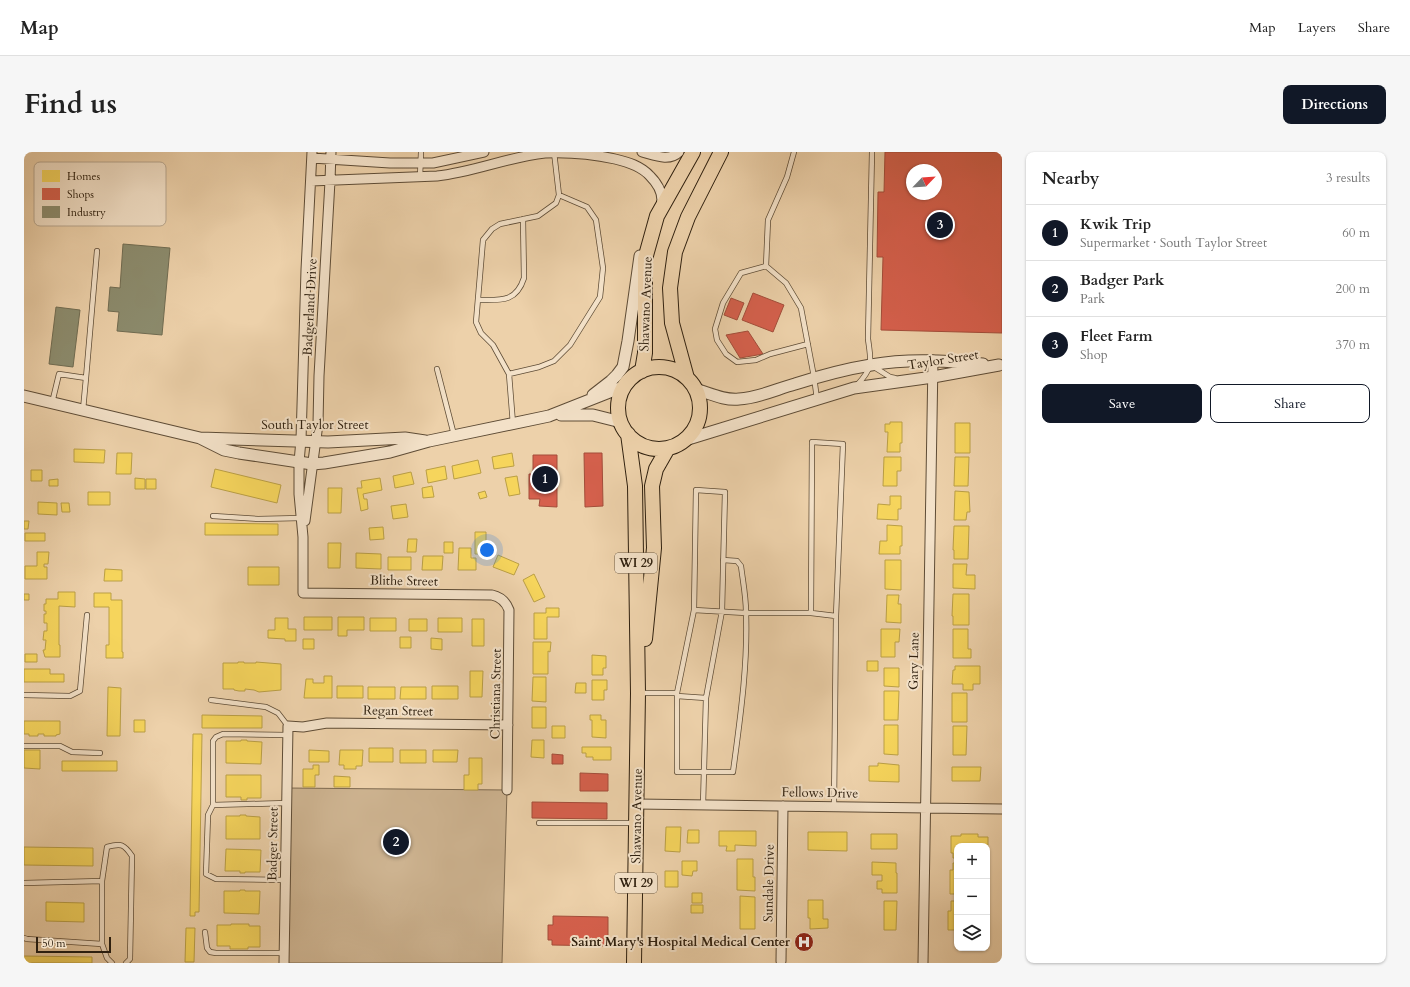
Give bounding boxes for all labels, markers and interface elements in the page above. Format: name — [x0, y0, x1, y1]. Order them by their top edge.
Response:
text: Map — [20, 15, 59, 41]
text: Map — [1249, 18, 1276, 37]
text: Layers — [1298, 18, 1336, 37]
text: Share — [1358, 18, 1390, 37]
text: Find us — [24, 85, 117, 123]
button: Directions — [1283, 85, 1386, 124]
legend — [34, 162, 166, 226]
north arrow — [906, 164, 942, 200]
text: Nearby — [1042, 167, 1099, 190]
text: Homes — [67, 169, 100, 184]
text: 3 results — [1326, 169, 1370, 187]
text: Shops — [67, 187, 94, 202]
text: Industry — [67, 205, 106, 220]
pin: 3 — [927, 210, 953, 240]
text: Kwik Trip — [1080, 214, 1151, 234]
text: 1 — [1052, 224, 1058, 242]
text: 60 m — [1342, 224, 1370, 242]
text: Supermarket · South Taylor Street — [1080, 234, 1267, 252]
street label: Shawano Avenue — [635, 256, 657, 352]
street label: Badgerland Drive — [298, 258, 322, 356]
text: Badger Park — [1080, 270, 1164, 290]
text: 2 — [1052, 280, 1058, 298]
text: 200 m — [1336, 280, 1370, 298]
text: Park — [1080, 290, 1105, 308]
text: Fleet Farm — [1080, 326, 1153, 346]
text: 3 — [1052, 336, 1058, 354]
text: 370 m — [1336, 336, 1370, 354]
street label: Taylor Street — [906, 345, 980, 375]
text: Shop — [1080, 346, 1108, 364]
button: Save — [1042, 384, 1202, 423]
button: Share — [1210, 384, 1370, 423]
street label: South Taylor Street — [261, 416, 369, 434]
pin: 1 — [532, 464, 558, 494]
your location — [477, 540, 497, 560]
road number: WI 29 — [615, 553, 657, 573]
street label: Blithe Street — [370, 571, 438, 591]
street label: Gary Lane — [904, 632, 924, 690]
street label: Christiana Street — [486, 648, 506, 740]
street label: Regan Street — [363, 701, 433, 721]
street label: Shawano Avenue — [627, 768, 647, 864]
street label: Fellows Drive — [782, 783, 859, 803]
street label: Badger Street — [263, 807, 283, 881]
pin: 2 — [383, 827, 409, 857]
map controls — [954, 843, 990, 951]
button: + — [954, 843, 990, 879]
street label: Sundale Drive — [759, 844, 779, 922]
road number: WI 29 — [615, 873, 657, 893]
button: − — [954, 879, 990, 915]
button: layers — [954, 915, 990, 951]
hospital icon: Saint Mary's Hospital Medical Center — [793, 931, 815, 953]
place label: Saint Mary's Hospital Medical Center — [571, 933, 791, 951]
scale bar — [36, 935, 111, 954]
text: 50 m — [42, 936, 66, 951]

